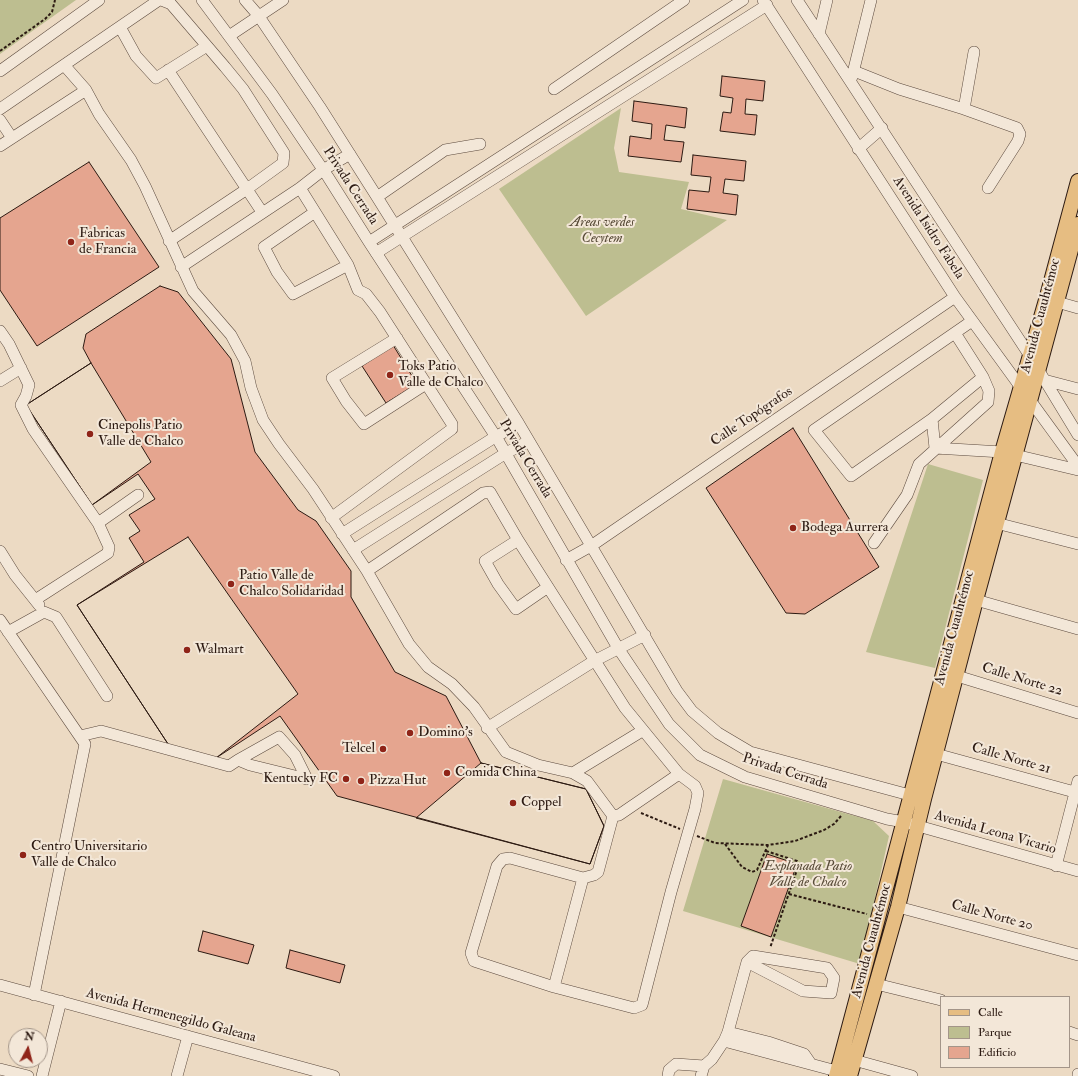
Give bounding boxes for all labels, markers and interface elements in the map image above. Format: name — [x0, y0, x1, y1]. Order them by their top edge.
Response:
street label: Privada Cerrada — [319, 144, 381, 228]
street label: Avenida Isidro Fabela — [889, 174, 967, 282]
park label: Areas verdes Cecytem — [570, 215, 634, 248]
place label: Fabricas de Francia — [79, 226, 136, 258]
marker: Fabricas de Francia — [66, 237, 76, 247]
street label: Avenida Cuauhtémoc — [1018, 257, 1064, 375]
place label: Toks Patio Valle de Chalco — [398, 359, 483, 392]
marker: Toks Patio Valle de Chalco — [385, 370, 395, 380]
street label: Calle Topógrafos — [708, 384, 796, 450]
street label: Privada Cerrada — [495, 416, 555, 502]
place label: Cinepolis Patio Valle de Chalco — [98, 418, 183, 450]
marker: Cinepolis Patio Valle de Chalco — [85, 429, 95, 439]
place label: Bodega Aurrera — [801, 520, 889, 536]
marker: Bodega Aurrera — [788, 523, 798, 533]
place label: Patio Valle de Chalco Solidaridad — [239, 568, 344, 600]
street label: Avenida Cuauhtémoc — [932, 569, 978, 687]
marker: Patio Valle de Chalco Solidaridad — [226, 579, 236, 589]
place label: Walmart — [195, 642, 244, 658]
marker: Walmart — [182, 645, 192, 655]
street label: Calle Norte 22 — [980, 660, 1064, 700]
place label: Domino's — [418, 725, 473, 741]
marker: Domino's — [405, 728, 415, 738]
street label: Calle Norte 21 — [970, 740, 1052, 778]
place label: Telcel — [342, 741, 375, 757]
marker: Telcel — [378, 744, 388, 754]
street label: Privada Cerrada — [740, 750, 830, 794]
place label: Comida China — [455, 765, 536, 781]
marker: Comida China — [442, 768, 452, 778]
place label: Kentucky FC — [263, 771, 338, 787]
place label: Pizza Hut — [369, 773, 426, 789]
marker: Kentucky FC — [341, 774, 351, 784]
marker: Pizza Hut — [356, 776, 366, 786]
place label: Coppel — [521, 795, 562, 811]
marker: Coppel — [508, 798, 518, 808]
street label: Avenida Leona Vicario — [932, 808, 1058, 858]
place label: Centro Universitario Valle de Chalco — [31, 839, 147, 872]
marker: Centro Universitario Valle de Chalco — [18, 850, 28, 860]
park label: Explanada Patio Valle de Chalco — [764, 859, 852, 892]
street label: Avenida Cuauhtémoc — [849, 882, 895, 1000]
street label: Calle Norte 20 — [949, 897, 1035, 935]
street label: Avenida Hermenegildo Galeana — [84, 985, 258, 1047]
legend — [940, 996, 1070, 1068]
text: Calle — [978, 1005, 1003, 1020]
text: Parque — [978, 1025, 1012, 1040]
north arrow — [8, 1028, 48, 1068]
text: N — [24, 1030, 35, 1044]
text: Edificio — [978, 1045, 1016, 1060]

